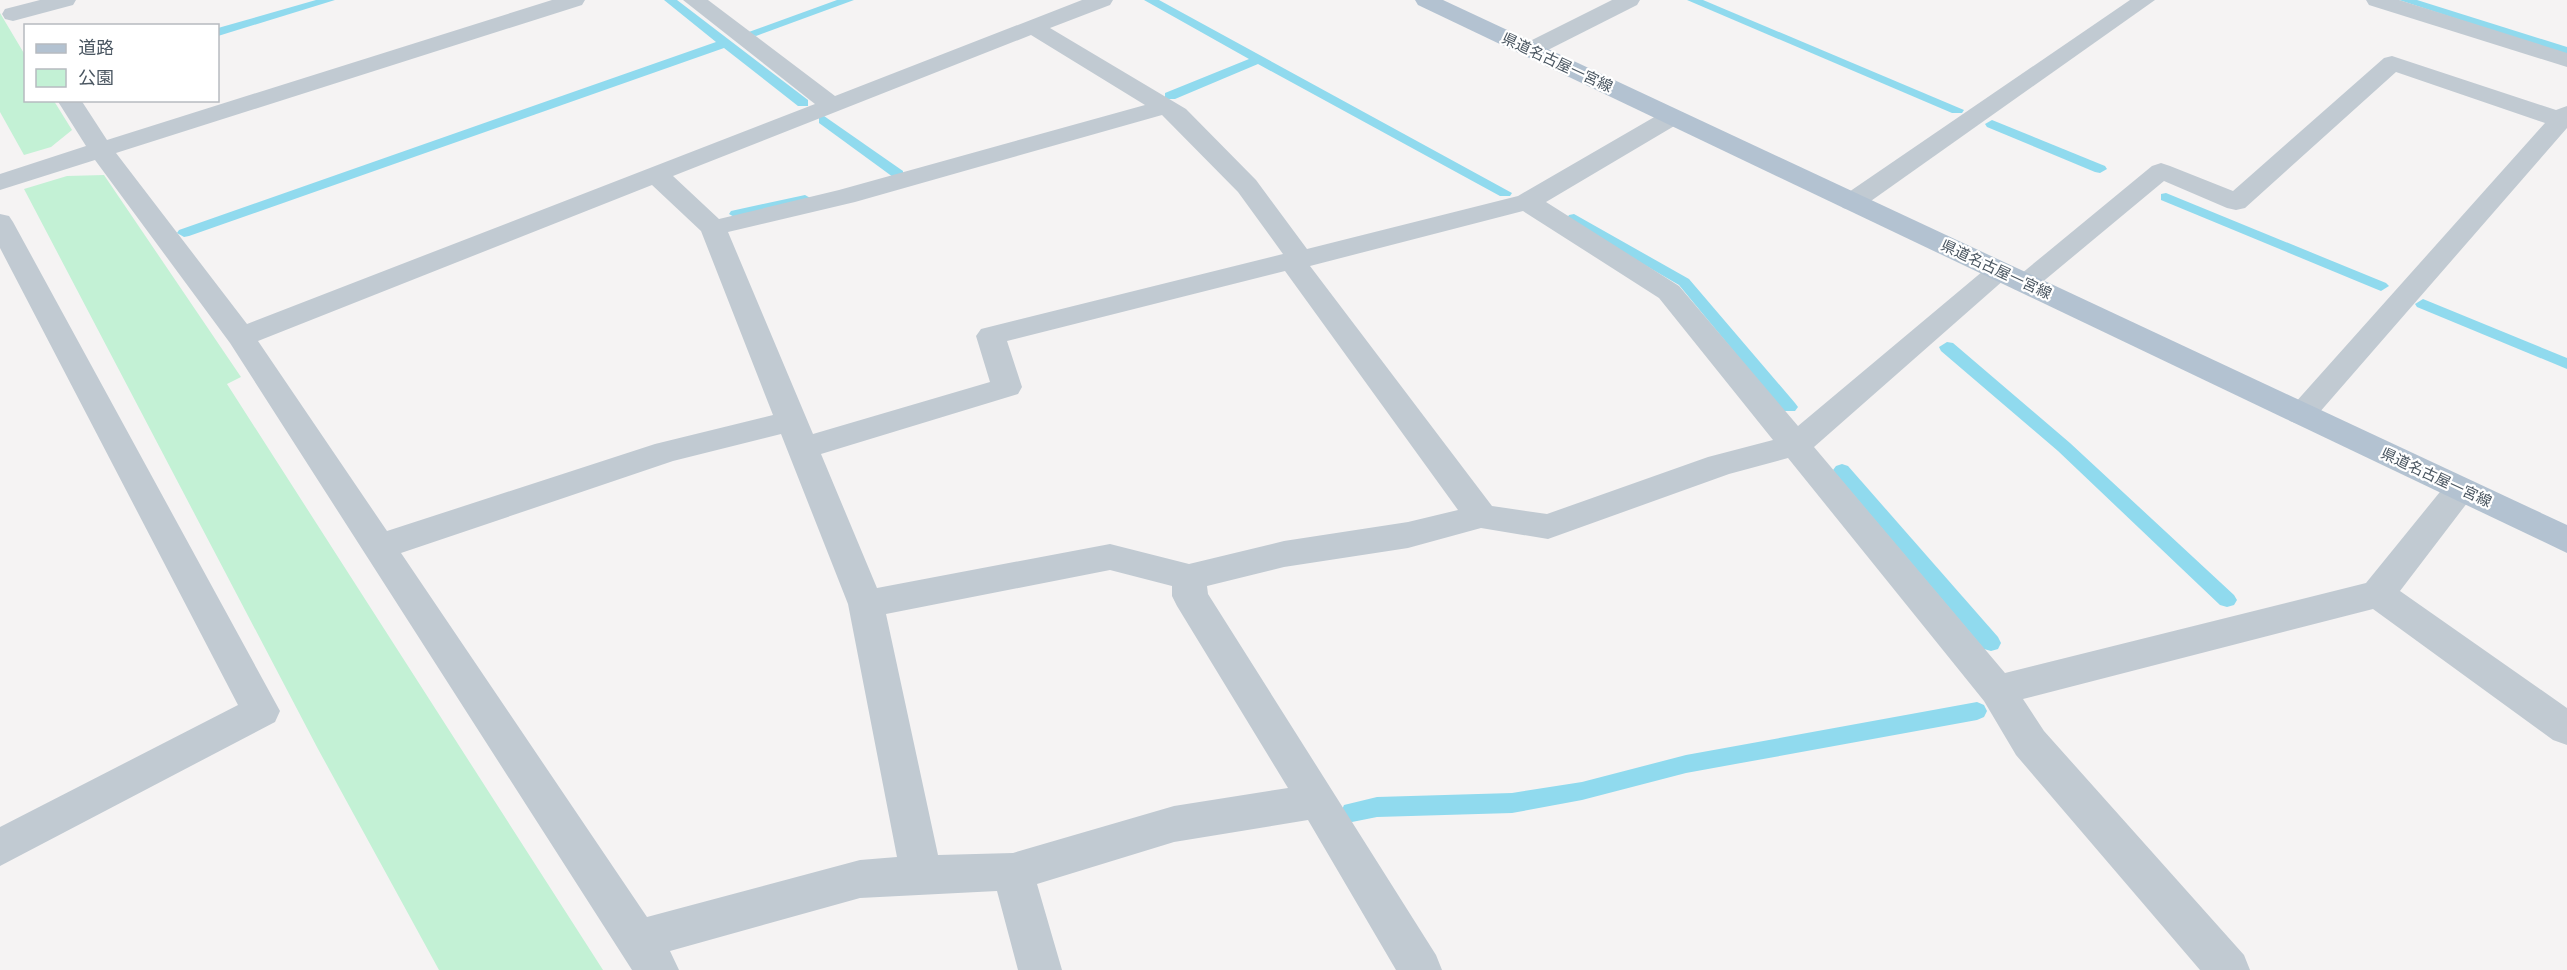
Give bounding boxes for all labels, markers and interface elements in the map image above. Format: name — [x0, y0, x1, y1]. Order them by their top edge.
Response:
legend — [24, 24, 219, 102]
street label: 県道名古屋一宮線 — [1498, 28, 1616, 98]
text: 道路 — [78, 36, 114, 61]
text: 公園 — [78, 66, 114, 91]
street label: 県道名古屋一宮線 — [1937, 235, 2055, 305]
street label: 県道名古屋一宮線 — [2377, 443, 2495, 513]

